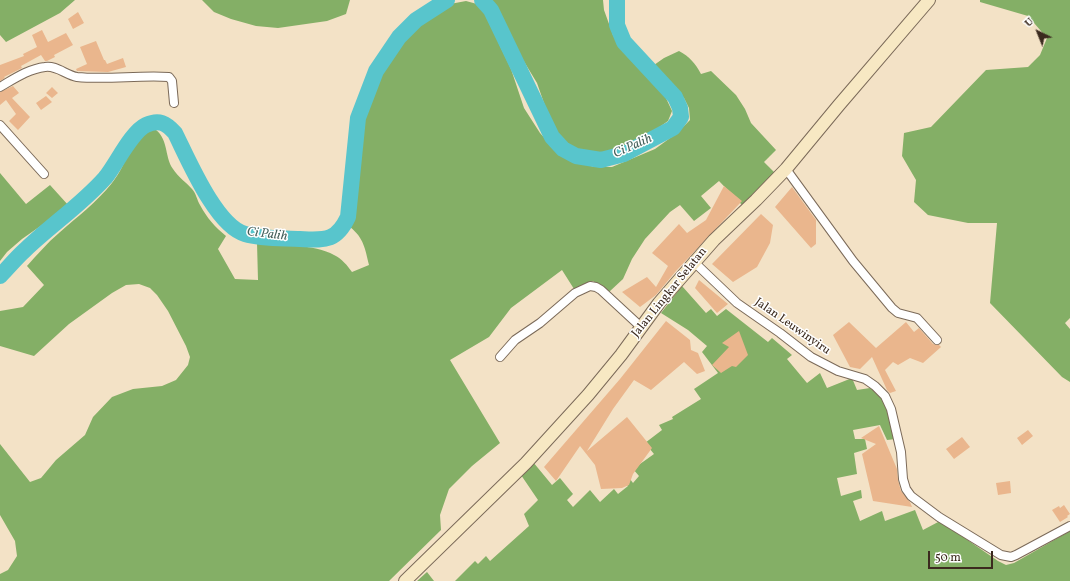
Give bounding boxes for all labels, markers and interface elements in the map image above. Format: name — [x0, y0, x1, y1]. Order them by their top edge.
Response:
north arrow — [1018, 12, 1058, 52]
text: U — [1022, 15, 1037, 31]
water label: Ci Palih — [611, 132, 655, 162]
water label: Ci Palih — [246, 225, 288, 245]
street label: Jalan Lingkar Selatan — [629, 245, 711, 341]
street label: Jalan Leuwinyiru — [751, 295, 833, 359]
scale bar — [930, 543, 995, 569]
text: 50 m — [935, 550, 961, 566]

